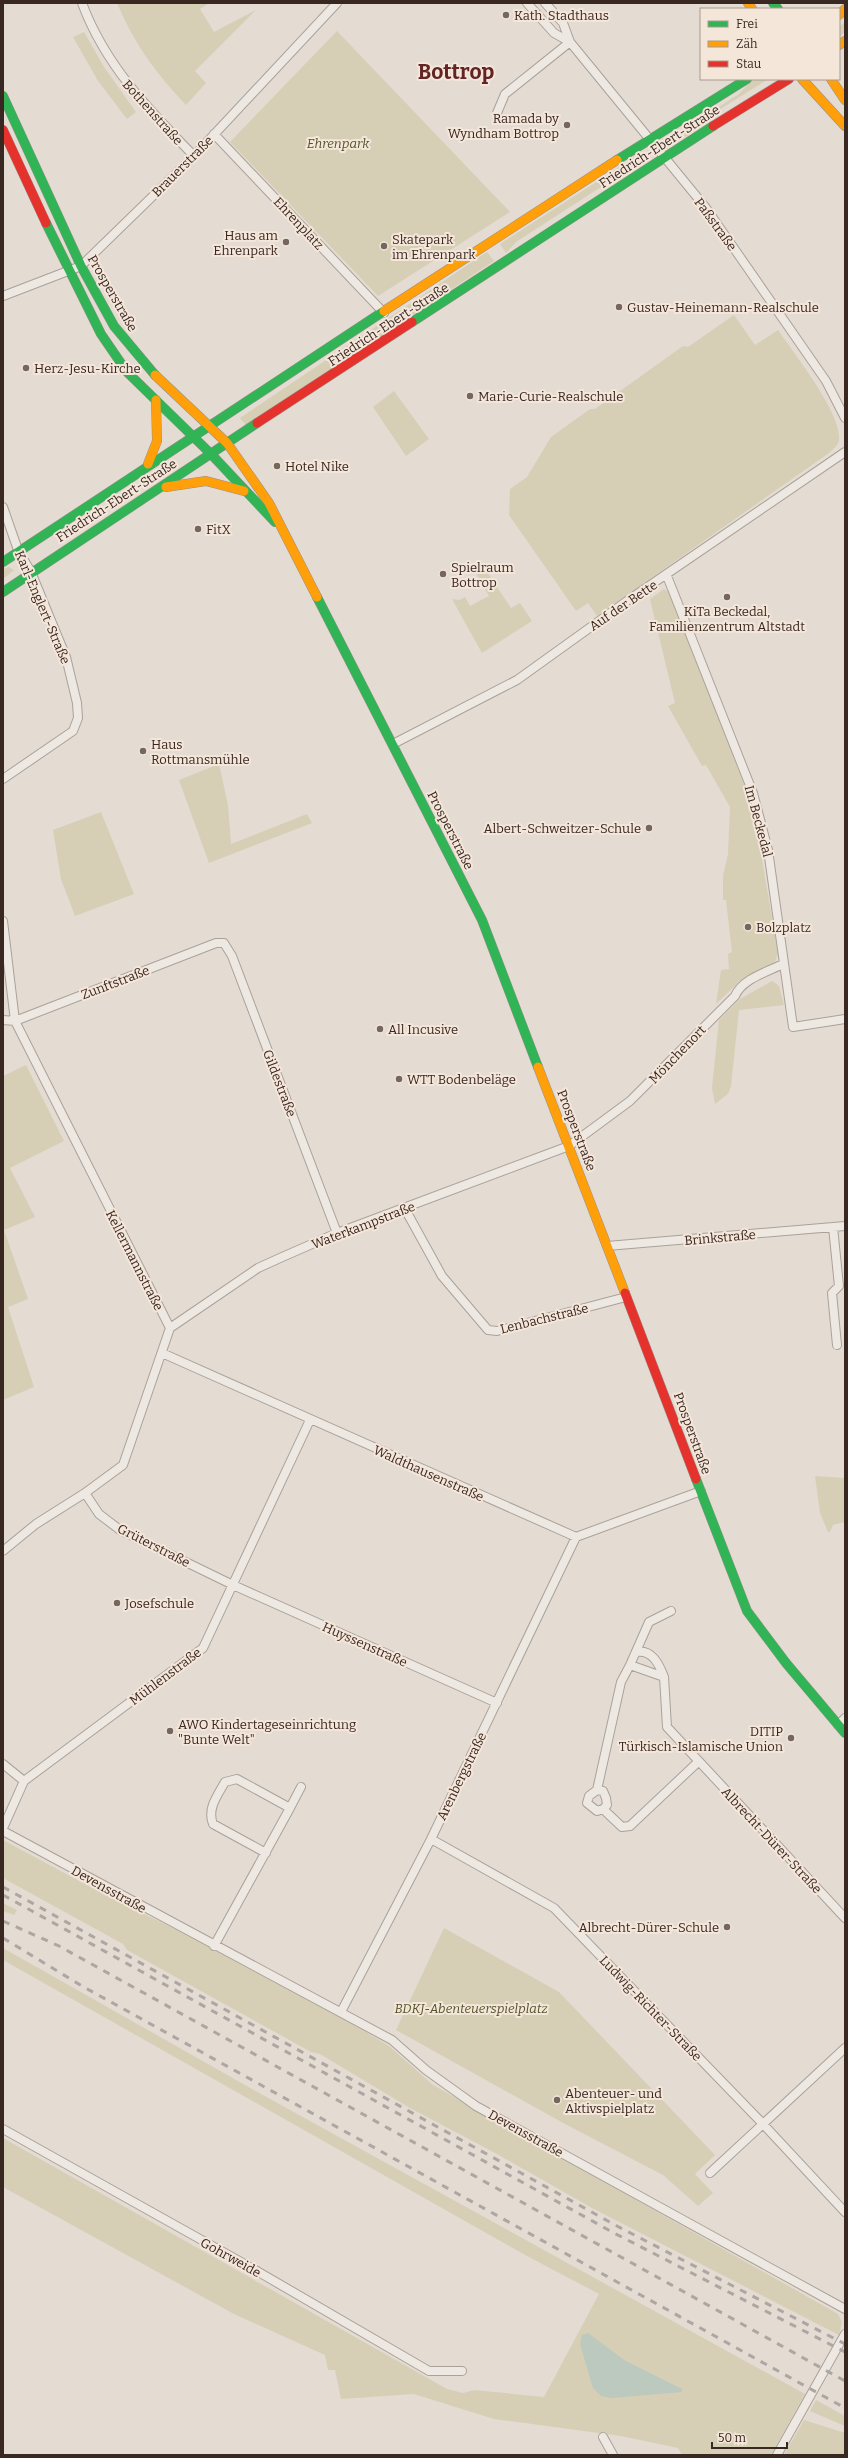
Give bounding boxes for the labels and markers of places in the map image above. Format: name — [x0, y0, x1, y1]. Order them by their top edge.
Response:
place label: Kath. Stadthaus — [514, 8, 609, 23]
marker: Kath. Stadthaus — [501, 10, 511, 20]
place label: Ramada by Wyndham Bottrop — [448, 111, 559, 141]
marker: Ramada by Wyndham Bottrop — [562, 120, 572, 130]
place label: Haus am Ehrenpark — [213, 228, 279, 258]
place label: Skatepark im Ehrenpark — [392, 232, 476, 262]
marker: Haus am Ehrenpark — [281, 237, 291, 247]
marker: Skatepark im Ehrenpark — [379, 241, 389, 251]
place label: Gustav-Heinemann-Realschule — [627, 300, 819, 315]
marker: Gustav-Heinemann-Realschule — [614, 302, 624, 312]
place label: Herz-Jesu-Kirche — [34, 361, 141, 376]
marker: Herz-Jesu-Kirche — [21, 363, 31, 373]
place label: Marie-Curie-Realschule — [478, 389, 623, 404]
marker: Marie-Curie-Realschule — [465, 391, 475, 401]
place label: Hotel Nike — [285, 459, 349, 474]
marker: Hotel Nike — [272, 461, 282, 471]
place label: FitX — [206, 522, 231, 537]
marker: FitX — [193, 524, 203, 534]
place label: Spielraum Bottrop — [451, 560, 514, 590]
marker: Spielraum Bottrop — [438, 569, 448, 579]
marker: KiTa Beckedal, Familienzentrum Altstadt — [722, 592, 732, 602]
place label: KiTa Beckedal, Familienzentrum Altstadt — [649, 604, 805, 634]
place label: Haus Rottmansmühle — [151, 737, 250, 767]
marker: Haus Rottmansmühle — [138, 746, 148, 756]
place label: Albert-Schweitzer-Schule — [483, 821, 641, 836]
marker: Albert-Schweitzer-Schule — [644, 823, 654, 833]
place label: Bolzplatz — [756, 920, 811, 935]
marker: Bolzplatz — [743, 922, 753, 932]
place label: All Incusive — [388, 1022, 458, 1037]
marker: All Incusive — [375, 1024, 385, 1034]
place label: WTT Bodenbeläge — [407, 1072, 516, 1087]
marker: WTT Bodenbeläge — [394, 1074, 404, 1084]
place label: Josefschule — [124, 1596, 194, 1611]
marker: Josefschule — [112, 1598, 122, 1608]
place label: AWO Kindertageseinrichtung "Bunte Welt" — [178, 1717, 356, 1747]
place label: DITIP Türkisch-Islamische Union — [619, 1724, 784, 1754]
marker: AWO Kindertageseinrichtung "Bunte Welt" — [165, 1726, 175, 1736]
marker: DITIP Türkisch-Islamische Union — [786, 1733, 796, 1743]
place label: Albrecht-Dürer-Schule — [578, 1920, 719, 1935]
marker: Albrecht-Dürer-Schule — [722, 1922, 732, 1932]
place label: Abenteuer- und Aktivspielplatz — [565, 2086, 662, 2116]
marker: Abenteuer- und Aktivspielplatz — [552, 2095, 562, 2105]

